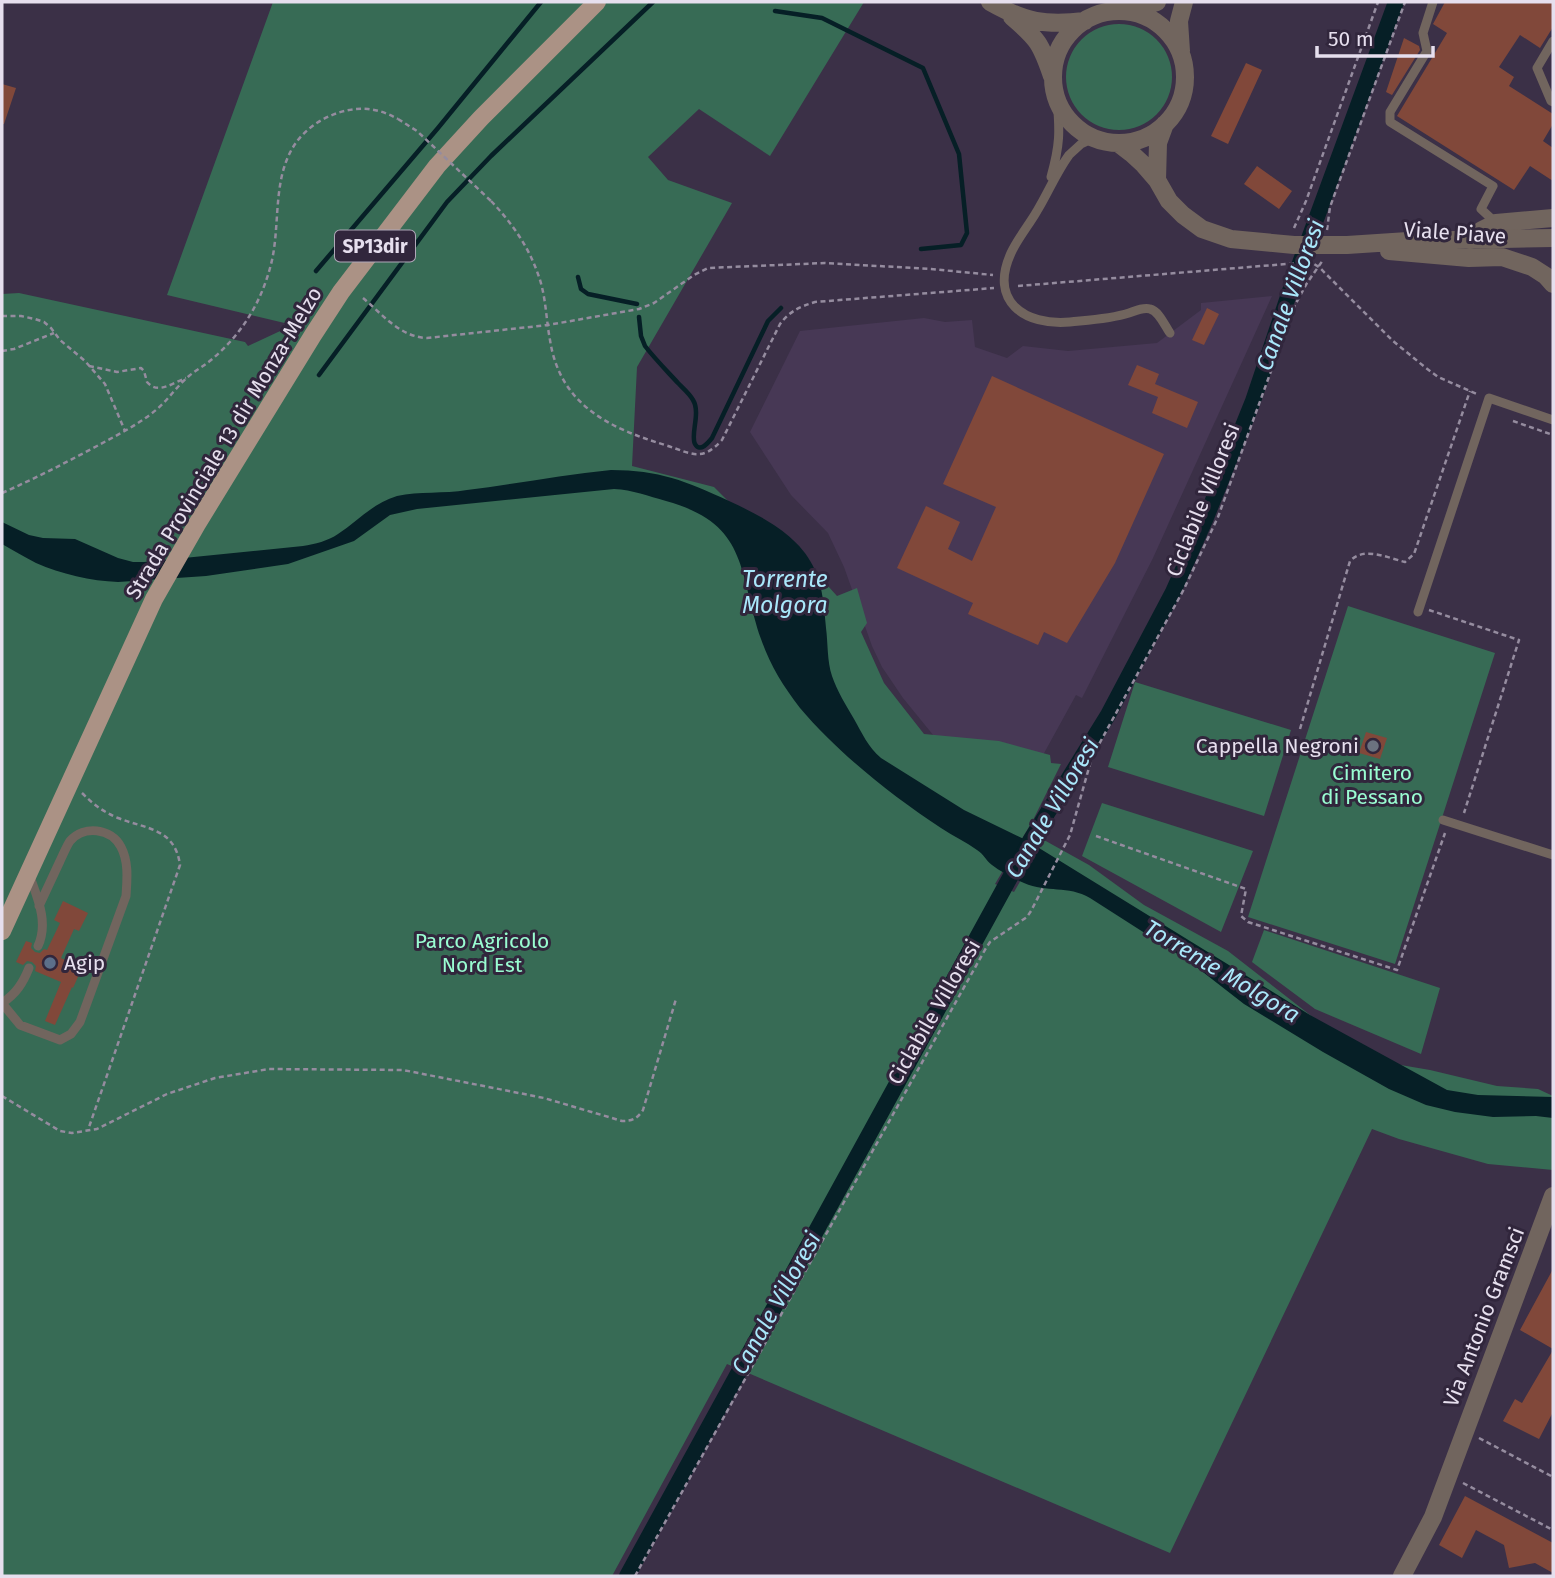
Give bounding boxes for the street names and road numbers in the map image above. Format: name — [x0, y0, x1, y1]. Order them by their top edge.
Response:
street label: Viale Piave — [1403, 216, 1507, 250]
road number: SP13dir — [335, 230, 415, 262]
street label: Strada Provinciale 13 dir Monza-Melzo — [120, 282, 328, 604]
street label: Ciclabile Villoresi — [1160, 419, 1246, 581]
street label: Ciclabile Villoresi — [882, 935, 986, 1089]
street label: Via Antonio Gramsci — [1438, 1223, 1530, 1411]

